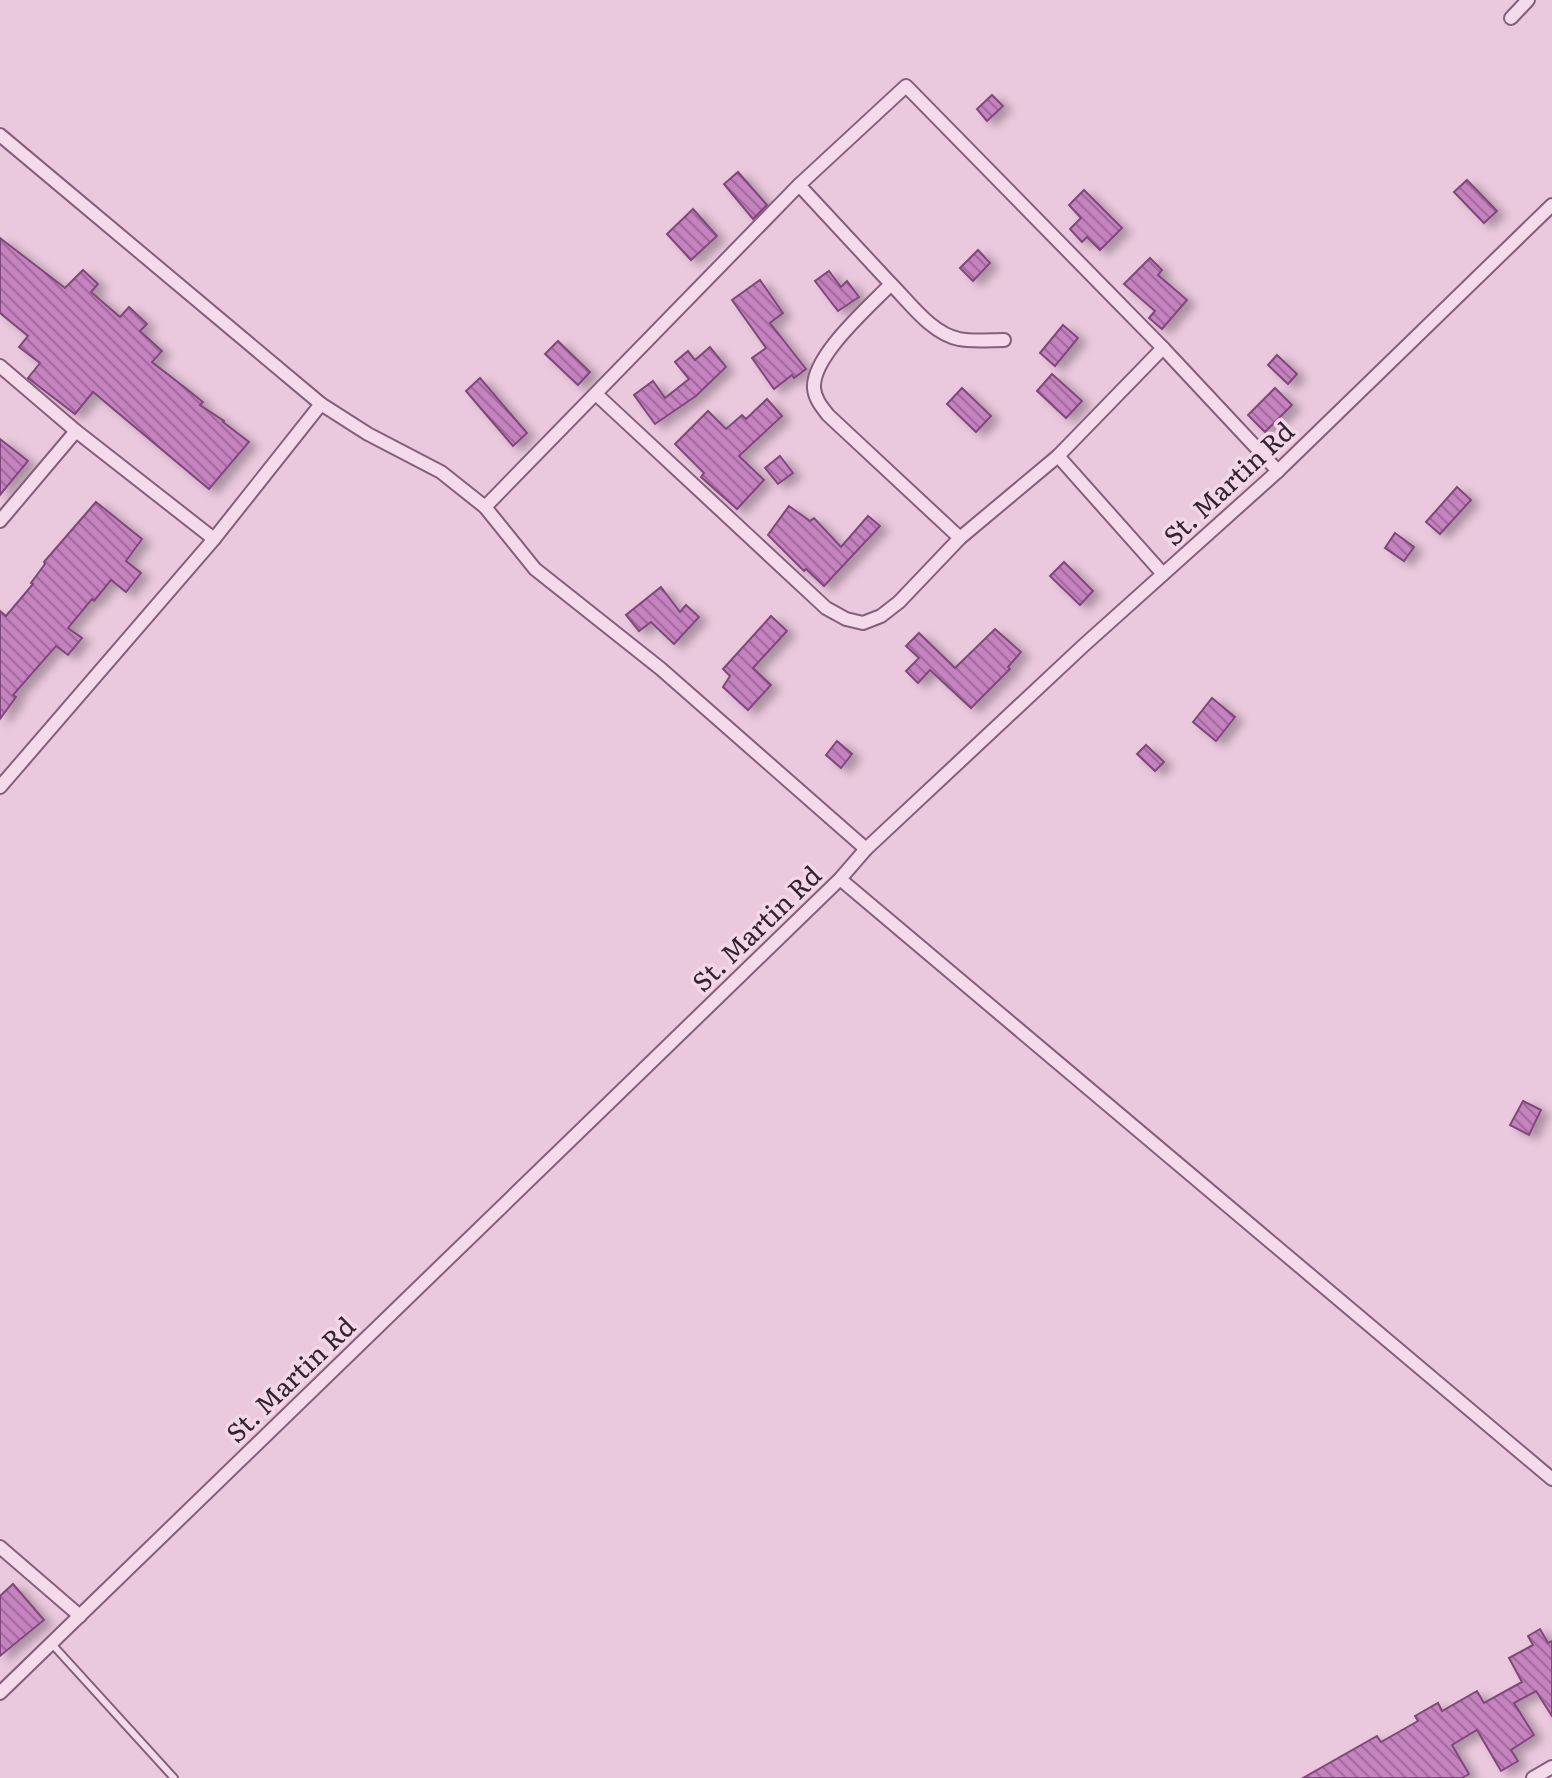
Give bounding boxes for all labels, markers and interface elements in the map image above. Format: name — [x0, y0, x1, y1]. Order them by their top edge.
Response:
street label: St. Martin Rd — [1153, 411, 1302, 553]
street label: St. Martin Rd — [682, 855, 829, 999]
street label: St. Martin Rd — [216, 1306, 363, 1450]

